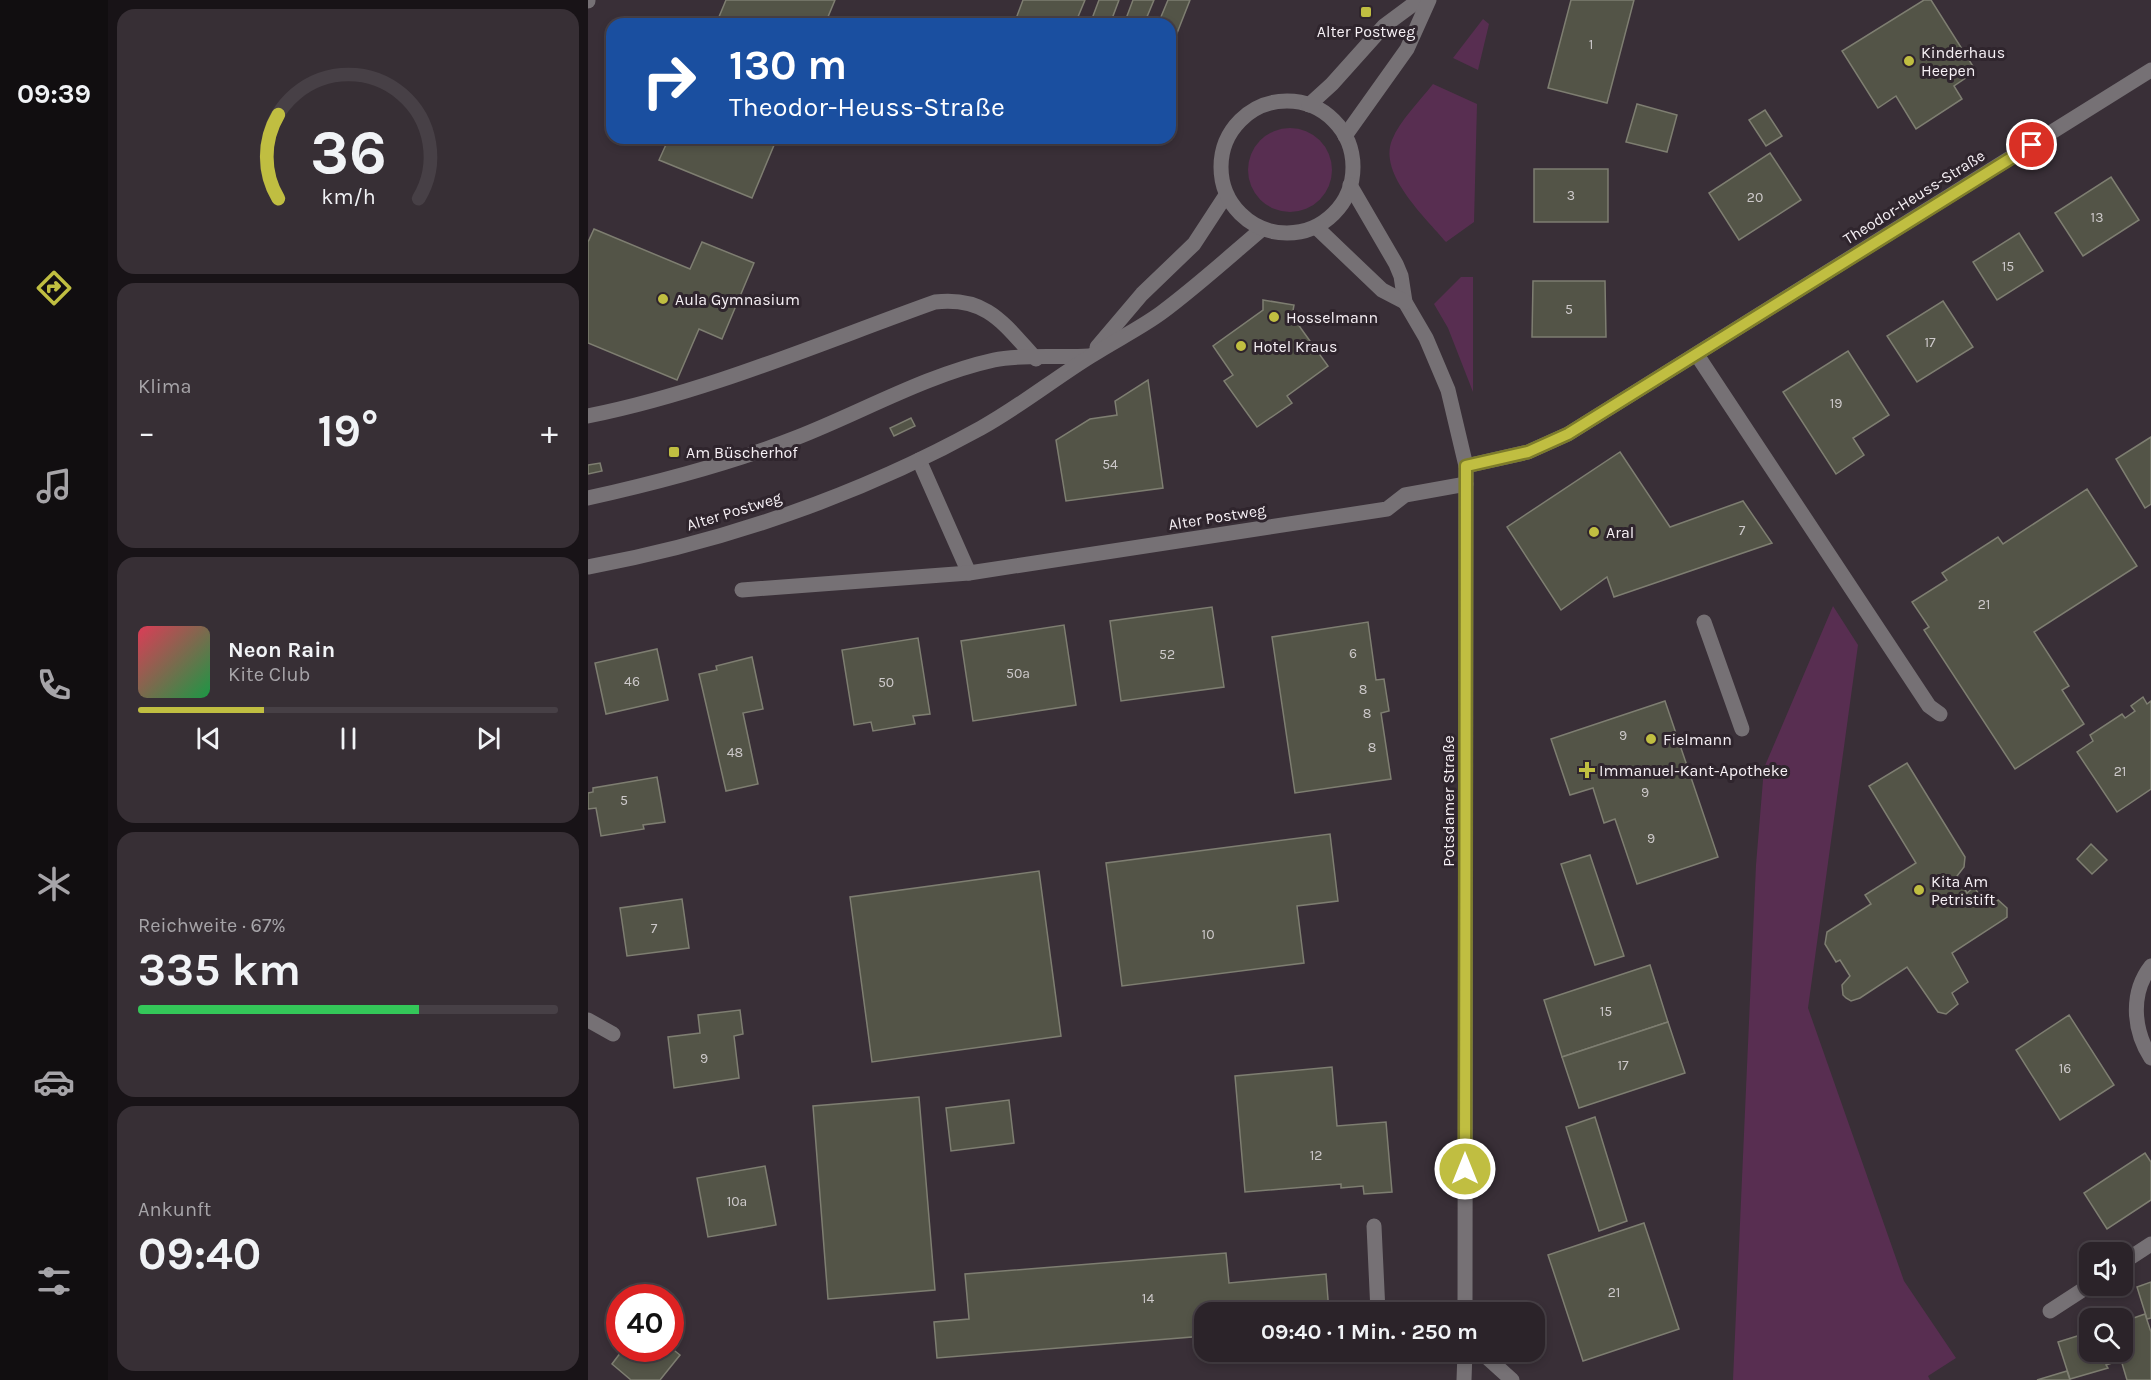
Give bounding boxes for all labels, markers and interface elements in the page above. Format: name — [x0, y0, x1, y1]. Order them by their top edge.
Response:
marker: Alter Postweg — [1359, 5, 1373, 19]
place label: Alter Postweg — [1317, 22, 1415, 41]
house number: 1 — [1589, 36, 1593, 53]
text: 130 m — [729, 40, 847, 90]
icon: right — [630, 42, 708, 120]
place label: Kinderhaus Heepen — [1921, 43, 2005, 80]
marker: Kinderhaus Heepen — [1902, 54, 1916, 68]
text: 09:39 — [17, 78, 91, 110]
text: Theodor-Heuss-Straße — [729, 91, 1005, 123]
text: 36 — [310, 116, 386, 189]
pin — [2006, 119, 2057, 170]
icon: arrive — [2015, 128, 2048, 161]
street label: Theodor-Heuss-Straße — [1840, 146, 1988, 248]
text: km/h — [321, 184, 375, 209]
house number: 3 — [1567, 187, 1575, 204]
house number: 20 — [1747, 189, 1763, 206]
house number: 13 — [2091, 209, 2103, 226]
house number: 15 — [2002, 258, 2014, 275]
icon: directions — [33, 267, 75, 309]
place label: Aula Gymnasium — [675, 290, 800, 309]
marker: Aula Gymnasium — [656, 292, 670, 306]
house number: 5 — [1565, 301, 1573, 318]
place label: Hosselmann — [1286, 308, 1378, 327]
marker: Hosselmann — [1267, 310, 1281, 324]
house number: 17 — [1924, 334, 1936, 351]
place label: Hotel Kraus — [1253, 337, 1337, 356]
marker: Hotel Kraus — [1234, 339, 1248, 353]
text: Klima — [138, 375, 191, 398]
house number: 19 — [1830, 395, 1842, 412]
text: 19° — [318, 405, 378, 457]
text: − — [138, 413, 155, 451]
text: + — [541, 413, 558, 451]
place label: Am Büscherhof — [686, 443, 798, 462]
marker: Am Büscherhof — [667, 445, 681, 459]
house number: 54 — [1102, 456, 1118, 473]
icon: music — [33, 465, 75, 507]
street label: Alter Postweg — [684, 488, 784, 534]
street label: Alter Postweg — [1167, 500, 1267, 534]
house number: 7 — [1739, 522, 1746, 539]
place label: Aral — [1606, 523, 1634, 542]
marker: Aral — [1587, 525, 1601, 539]
house number: 21 — [1978, 596, 1990, 613]
text: Neon Rain — [228, 637, 335, 663]
house number: 6 — [1349, 645, 1357, 662]
house number: 52 — [1159, 646, 1175, 663]
text: Kite Club — [228, 663, 310, 686]
icon: phone — [33, 664, 75, 706]
house number: 50a — [1006, 665, 1030, 682]
house number: 46 — [624, 673, 640, 690]
house number: 50 — [878, 674, 894, 691]
house number: 8 — [1359, 681, 1367, 698]
house number: 8 — [1363, 705, 1371, 722]
icon: previous — [192, 722, 225, 755]
icon: pause — [332, 722, 365, 755]
icon: next — [472, 722, 505, 755]
house number: 9 — [1619, 727, 1627, 744]
place label: Fielmann — [1663, 730, 1732, 749]
marker: Fielmann — [1644, 732, 1658, 746]
street label: Potsdamer Straße — [1439, 735, 1458, 867]
house number: 8 — [1368, 739, 1376, 756]
house number: 48 — [727, 744, 743, 761]
place label: Immanuel-Kant-Apotheke — [1599, 761, 1788, 780]
marker: Immanuel-Kant-Apotheke — [1580, 763, 1594, 777]
house number: 21 — [2114, 763, 2126, 780]
house number: 9 — [1641, 784, 1649, 801]
house number: 5 — [620, 792, 628, 809]
house number: 9 — [1647, 830, 1655, 847]
icon: climate — [33, 863, 75, 905]
place label: Kita Am Petristift — [1931, 872, 1995, 909]
marker: Kita Am Petristift — [1912, 883, 1926, 897]
text: Reichweite · 67% — [138, 914, 286, 937]
house number: 7 — [651, 920, 658, 937]
house number: 10 — [1202, 926, 1214, 943]
text: 335 km — [138, 944, 301, 996]
house number: 15 — [1600, 1003, 1612, 1020]
house number: 9 — [700, 1050, 708, 1067]
house number: 17 — [1617, 1057, 1629, 1074]
house number: 16 — [2059, 1060, 2071, 1077]
icon: car — [33, 1061, 75, 1103]
position arrow — [1433, 1137, 1497, 1201]
house number: 12 — [1310, 1147, 1322, 1164]
house number: 10a — [727, 1193, 747, 1210]
text: Ankunft — [138, 1198, 211, 1221]
text: 09:40 — [138, 1228, 261, 1280]
map controls — [2079, 1242, 2133, 1362]
button: sound — [2079, 1242, 2133, 1296]
icon: filters — [33, 1260, 75, 1302]
speed limit sign: 40 — [606, 1284, 684, 1362]
house number: 21 — [1608, 1284, 1620, 1301]
house number: 14 — [1142, 1290, 1154, 1307]
button: search — [2079, 1308, 2133, 1362]
text: 09:40 · 1 Min. · 250 m — [1261, 1319, 1478, 1345]

